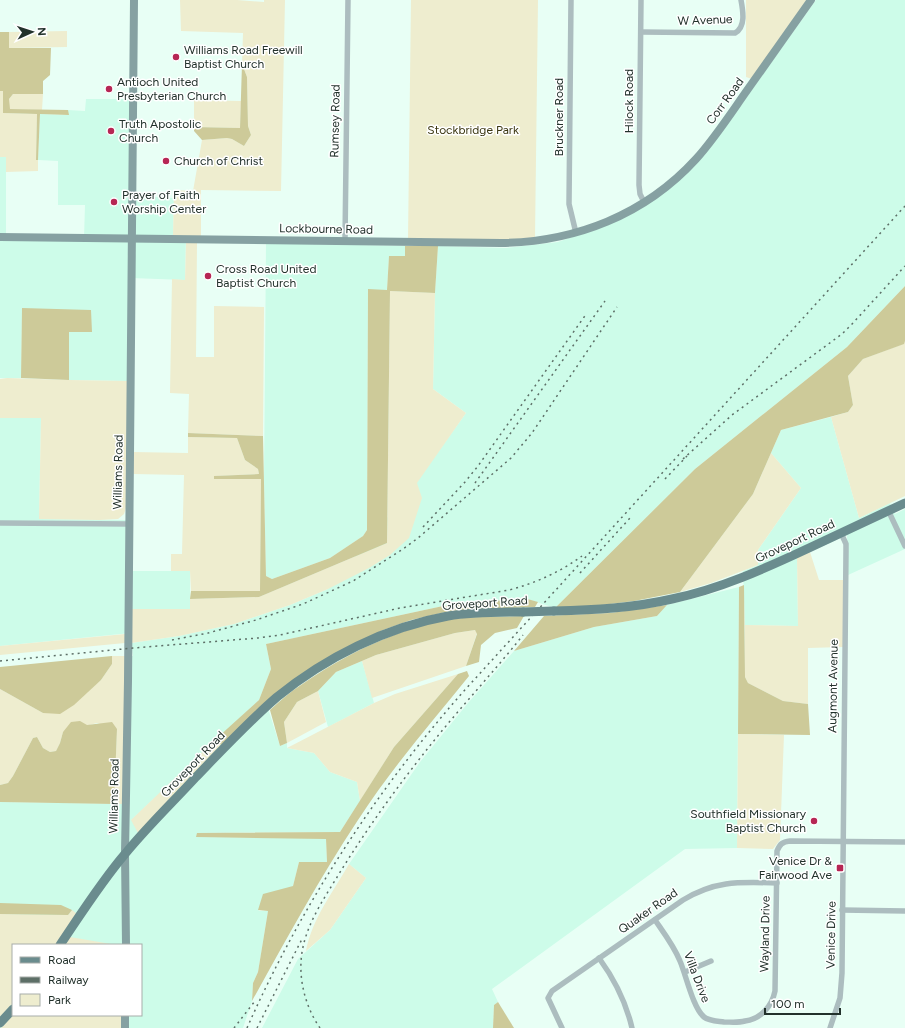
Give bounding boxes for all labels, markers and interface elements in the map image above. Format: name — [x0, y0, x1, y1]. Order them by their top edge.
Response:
north arrow — [12, 12, 52, 52]
street label: W Avenue — [677, 12, 733, 28]
text: N — [35, 27, 48, 36]
place label: Williams Road Freewill Baptist Church — [184, 43, 303, 71]
marker: Williams Road Freewill Baptist Church — [171, 52, 181, 62]
street label: Hilock Road — [622, 69, 636, 133]
place label: Antioch United Presbyterian Church — [117, 75, 227, 103]
street label: Corr Road — [703, 75, 747, 127]
street label: Bruckner Road — [552, 78, 566, 156]
marker: Antioch United Presbyterian Church — [104, 84, 114, 94]
street label: Rumsey Road — [327, 84, 343, 158]
place label: Truth Apostolic Church — [119, 117, 202, 145]
park label: Stockbridge Park — [427, 123, 519, 137]
marker: Truth Apostolic Church — [106, 126, 116, 136]
place label: Church of Christ — [174, 154, 263, 168]
marker: Church of Christ — [161, 156, 171, 166]
place label: Prayer of Faith Worship Center — [122, 188, 206, 216]
marker: Prayer of Faith Worship Center — [109, 197, 119, 207]
street label: Lockbourne Road — [279, 221, 373, 237]
place label: Cross Road United Baptist Church — [216, 262, 316, 290]
marker: Cross Road United Baptist Church — [203, 271, 213, 281]
street label: Williams Road — [110, 434, 126, 510]
street label: Groveport Road — [753, 517, 837, 565]
street label: Groveport Road — [442, 593, 528, 613]
street label: Augmont Avenue — [825, 639, 841, 733]
street label: Groveport Road — [158, 728, 228, 800]
street label: Williams Road — [106, 758, 122, 834]
place label: Southfield Missionary Baptist Church — [690, 807, 807, 835]
marker: Southfield Missionary Baptist Church — [809, 816, 819, 826]
place label: Venice Dr & Fairwood Ave — [759, 854, 832, 882]
marker: Venice Dr & Fairwood Ave — [835, 863, 845, 873]
street label: Quaker Road — [616, 885, 680, 937]
street label: Wayland Drive — [757, 895, 773, 972]
street label: Venice Drive — [823, 901, 839, 969]
legend — [12, 944, 142, 1016]
street label: Villa Drive — [681, 950, 713, 1005]
text: Road — [48, 953, 76, 967]
text: Railway — [48, 973, 89, 987]
scale bar — [765, 990, 840, 1016]
text: Park — [48, 993, 71, 1007]
text: 100 m — [771, 997, 805, 1011]

